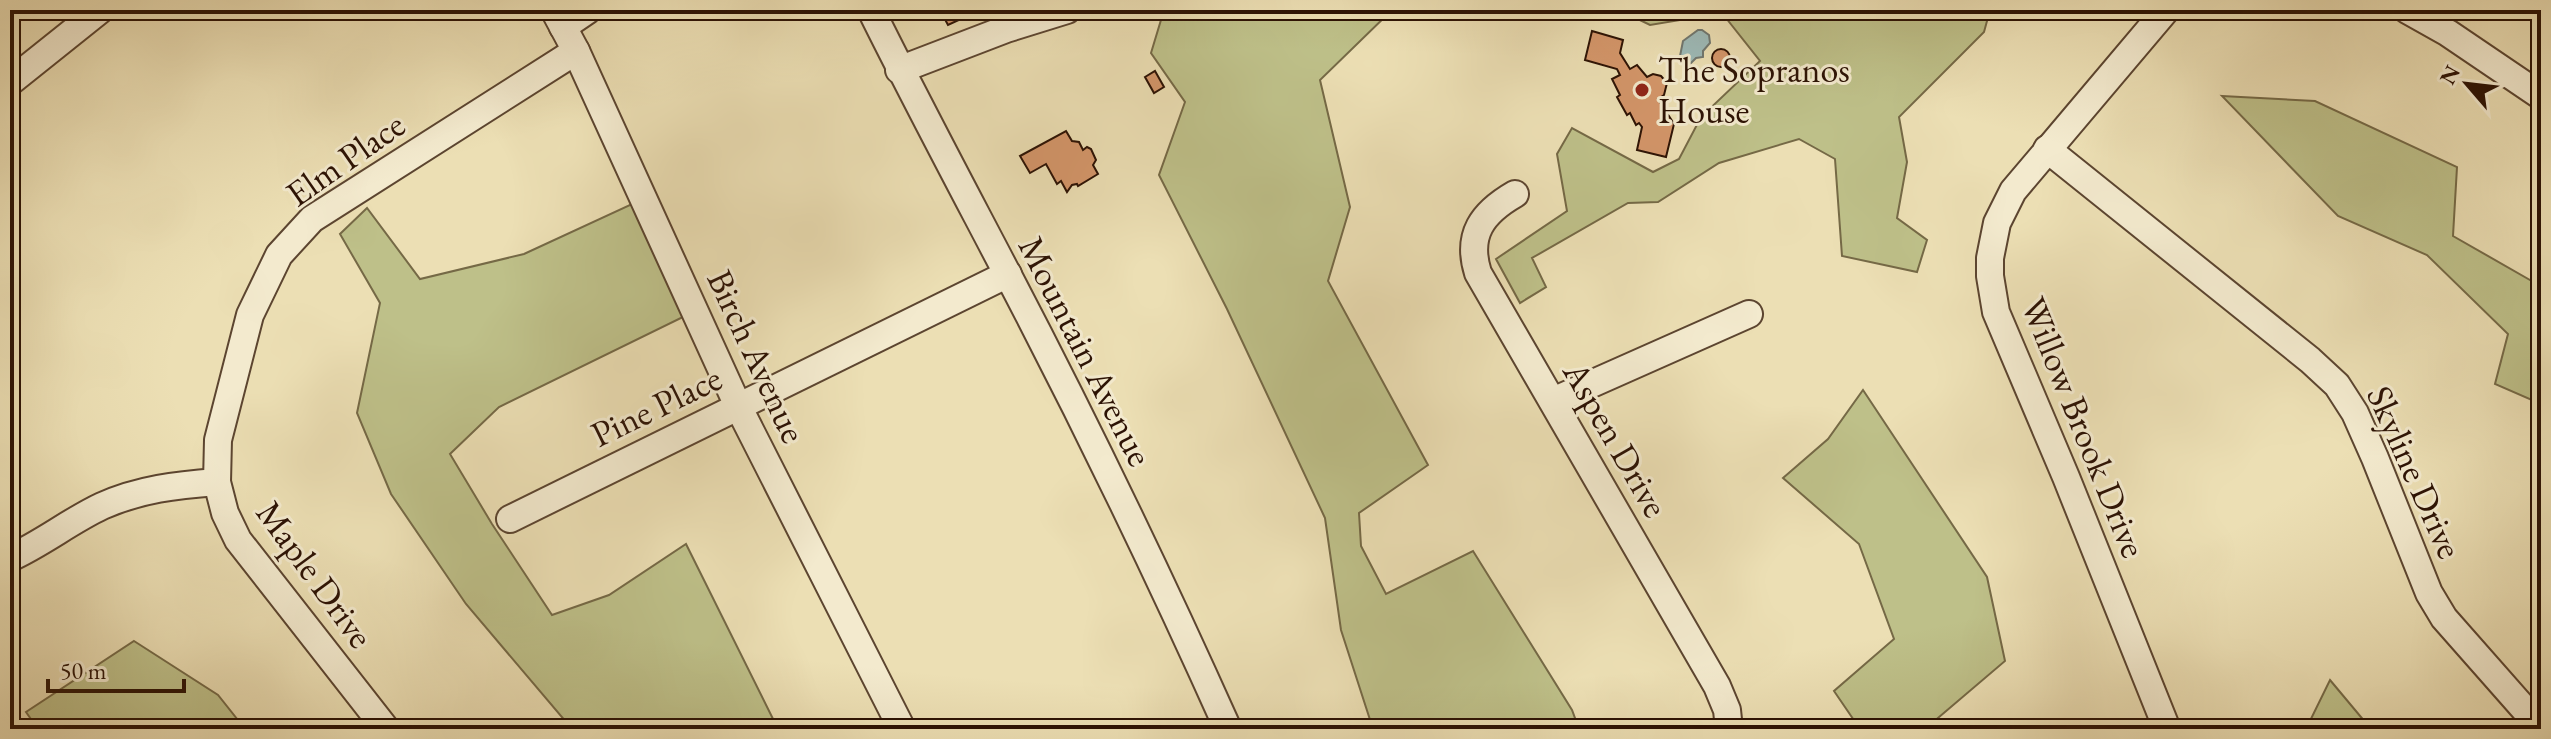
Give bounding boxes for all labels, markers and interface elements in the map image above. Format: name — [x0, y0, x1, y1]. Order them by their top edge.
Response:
north arrow — [2427, 44, 2507, 124]
place label: The Sopranos House — [1658, 46, 1850, 134]
text: N — [2433, 60, 2467, 90]
marker: The Sopranos House — [1633, 81, 1651, 99]
street label: Elm Place — [276, 101, 414, 217]
street label: Mountain Avenue — [1008, 228, 1164, 474]
street label: Birch Avenue — [696, 262, 818, 450]
street label: Willow Brook Drive — [2010, 290, 2158, 564]
street label: Aspen Drive — [1552, 352, 1679, 525]
street label: Pine Place — [583, 354, 729, 458]
street label: Skyline Drive — [2356, 378, 2474, 566]
street label: Maple Drive — [246, 491, 384, 657]
scale bar — [48, 643, 184, 693]
text: 50 m — [60, 655, 107, 686]

